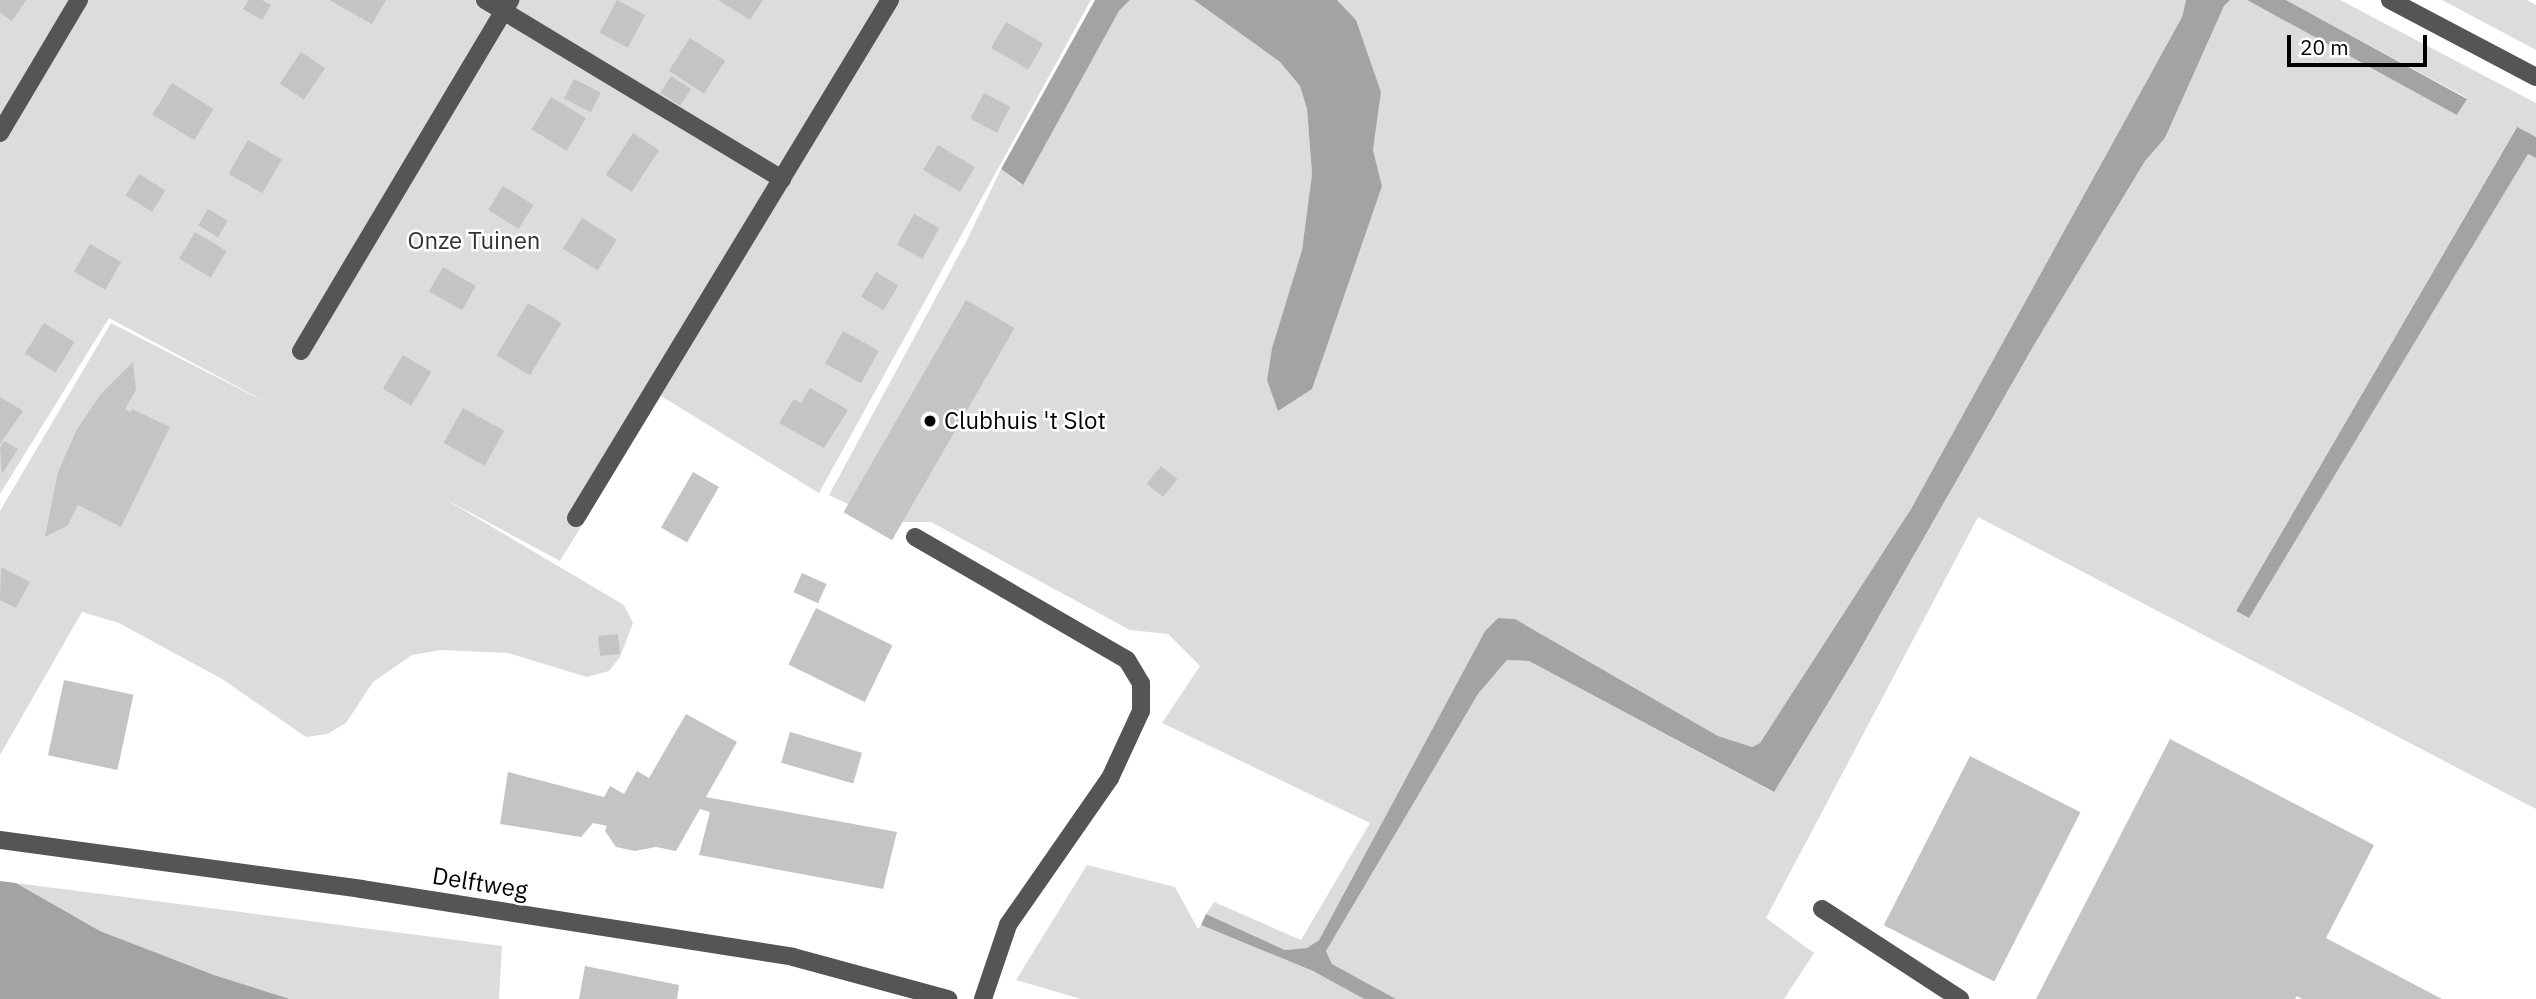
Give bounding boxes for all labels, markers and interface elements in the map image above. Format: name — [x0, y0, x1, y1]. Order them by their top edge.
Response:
scale bar — [2291, 21, 2431, 65]
text: 20 m — [2300, 33, 2349, 61]
park label: Onze Tuinen — [408, 227, 540, 255]
place label: Clubhuis 't Slot — [944, 407, 1106, 435]
marker: Clubhuis 't Slot — [922, 413, 938, 429]
street label: Delftweg — [430, 861, 530, 905]

